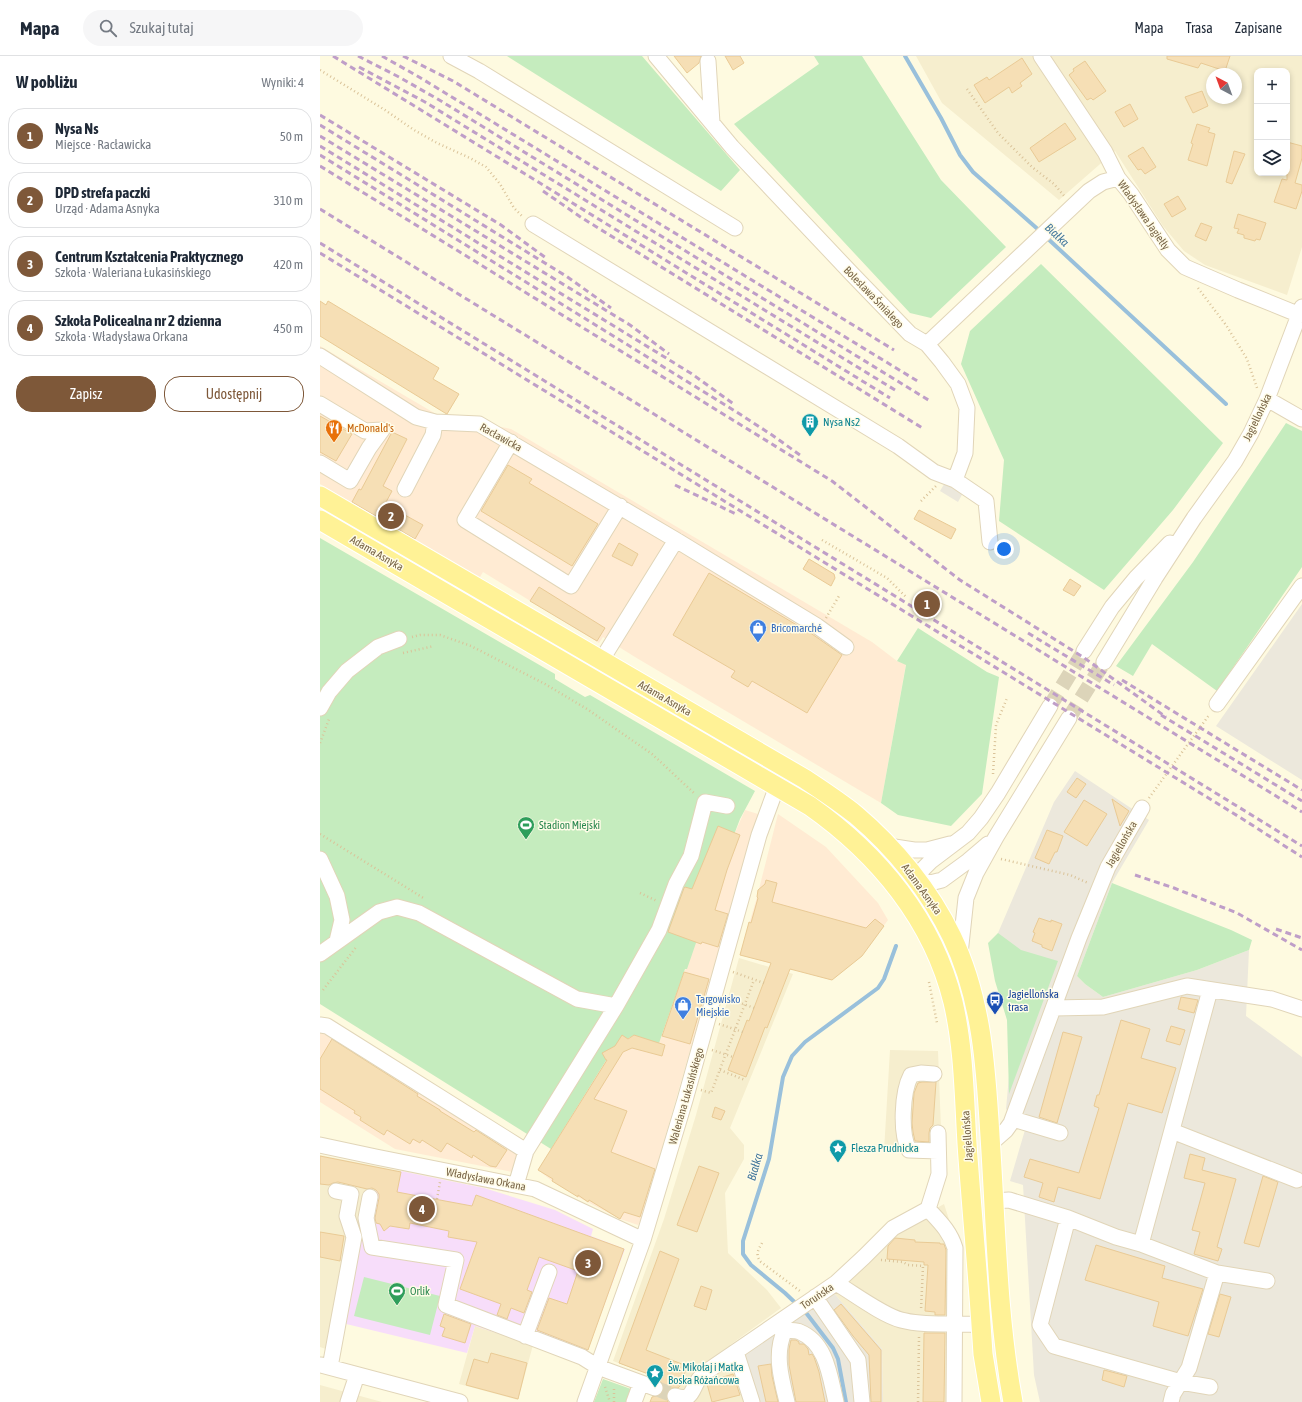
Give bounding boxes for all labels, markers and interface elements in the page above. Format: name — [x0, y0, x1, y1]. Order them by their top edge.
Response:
search box — [83, 10, 363, 46]
text: Mapa — [20, 17, 59, 39]
icon: search — [97, 17, 119, 39]
text: Szukaj tutaj — [129, 19, 194, 36]
text: Mapa — [1135, 20, 1164, 36]
text: Trasa — [1186, 20, 1213, 36]
text: Zapisane — [1235, 20, 1282, 36]
north arrow — [1206, 68, 1242, 104]
map controls — [1254, 68, 1290, 176]
button: + — [1254, 68, 1290, 104]
text: W pobliżu — [16, 72, 78, 92]
text: Wyniki: 4 — [261, 75, 304, 90]
button: − — [1254, 104, 1290, 140]
text: Nysa Ns — [55, 120, 99, 137]
text: 1 — [27, 129, 33, 144]
text: 50 m — [280, 129, 303, 144]
text: Miejsce · Racławicka — [55, 137, 151, 152]
button: layers — [1254, 140, 1290, 176]
street label: Władysława Jagiełły — [1116, 178, 1173, 252]
text: DPD strefa paczki — [55, 184, 150, 201]
text: 2 — [27, 193, 33, 208]
text: 310 m — [274, 193, 303, 208]
text: Urząd · Adama Asnyka — [55, 201, 160, 216]
water label: Białka — [1042, 220, 1072, 250]
text: Centrum Kształcenia Praktycznego — [55, 248, 244, 265]
text: 3 — [27, 257, 33, 272]
text: 420 m — [274, 257, 303, 272]
street label: Bolesława Śmiałego — [842, 264, 906, 330]
text: Szkoła · Waleriana Łukasińskiego — [55, 265, 211, 280]
text: Szkoła Policealna nr 2 dzienna — [55, 312, 222, 329]
text: 4 — [27, 321, 33, 336]
text: 450 m — [274, 321, 303, 336]
text: Szkoła · Władysława Orkana — [55, 329, 188, 344]
button: Zapisz — [16, 376, 156, 412]
button: Udostępnij — [164, 376, 304, 412]
street label: Jagiellońska — [1240, 391, 1274, 443]
building icon: Nysa Ns2 — [800, 412, 820, 437]
place label: Nysa Ns2 — [823, 416, 860, 428]
restaurant icon: McDonald's — [324, 418, 344, 443]
street label: Racławicka — [478, 421, 524, 453]
place label: McDonald's — [347, 422, 394, 434]
pin: 2 — [378, 501, 404, 531]
street label: Adama Asnyka — [348, 533, 406, 573]
your location — [994, 539, 1014, 559]
pin: 1 — [914, 589, 940, 619]
shop icon: Bricomarché — [748, 618, 768, 643]
place label: Bricomarché — [771, 622, 822, 634]
street label: Adama Asnyka — [636, 678, 694, 718]
sports icon: Stadion Miejski — [516, 815, 536, 840]
place label: Stadion Miejski — [539, 819, 600, 831]
street label: Jagiellońska — [1103, 819, 1139, 869]
street label: Adama Asnyka — [900, 861, 944, 917]
place label: Jagiellońska trasa — [1008, 988, 1059, 1013]
bus stop icon: Jagiellońska trasa — [985, 990, 1005, 1015]
place label: Targowisko Miejskie — [696, 993, 740, 1018]
shop icon: Targowisko Miejskie — [673, 995, 693, 1020]
street label: Waleriana Łukasińskiego — [666, 1046, 706, 1146]
street label: Jagiellońska — [959, 1110, 975, 1162]
place icon: Flesza Prudnicka — [828, 1138, 848, 1163]
place label: Flesza Prudnicka — [851, 1142, 919, 1154]
water label: Białka — [744, 1151, 766, 1182]
street label: Władysława Orkana — [445, 1165, 527, 1193]
pin: 4 — [409, 1194, 435, 1224]
pin: 3 — [575, 1248, 601, 1278]
sports icon: Orlik — [387, 1281, 407, 1306]
street label: Toruńska — [798, 1281, 836, 1311]
place label: Orlik — [410, 1285, 430, 1297]
place label: Św. Mikołaj i Matka Boska Różańcowa — [668, 1361, 744, 1386]
place icon: Św. Mikołaj i Matka Boska Różańcowa — [645, 1363, 665, 1388]

